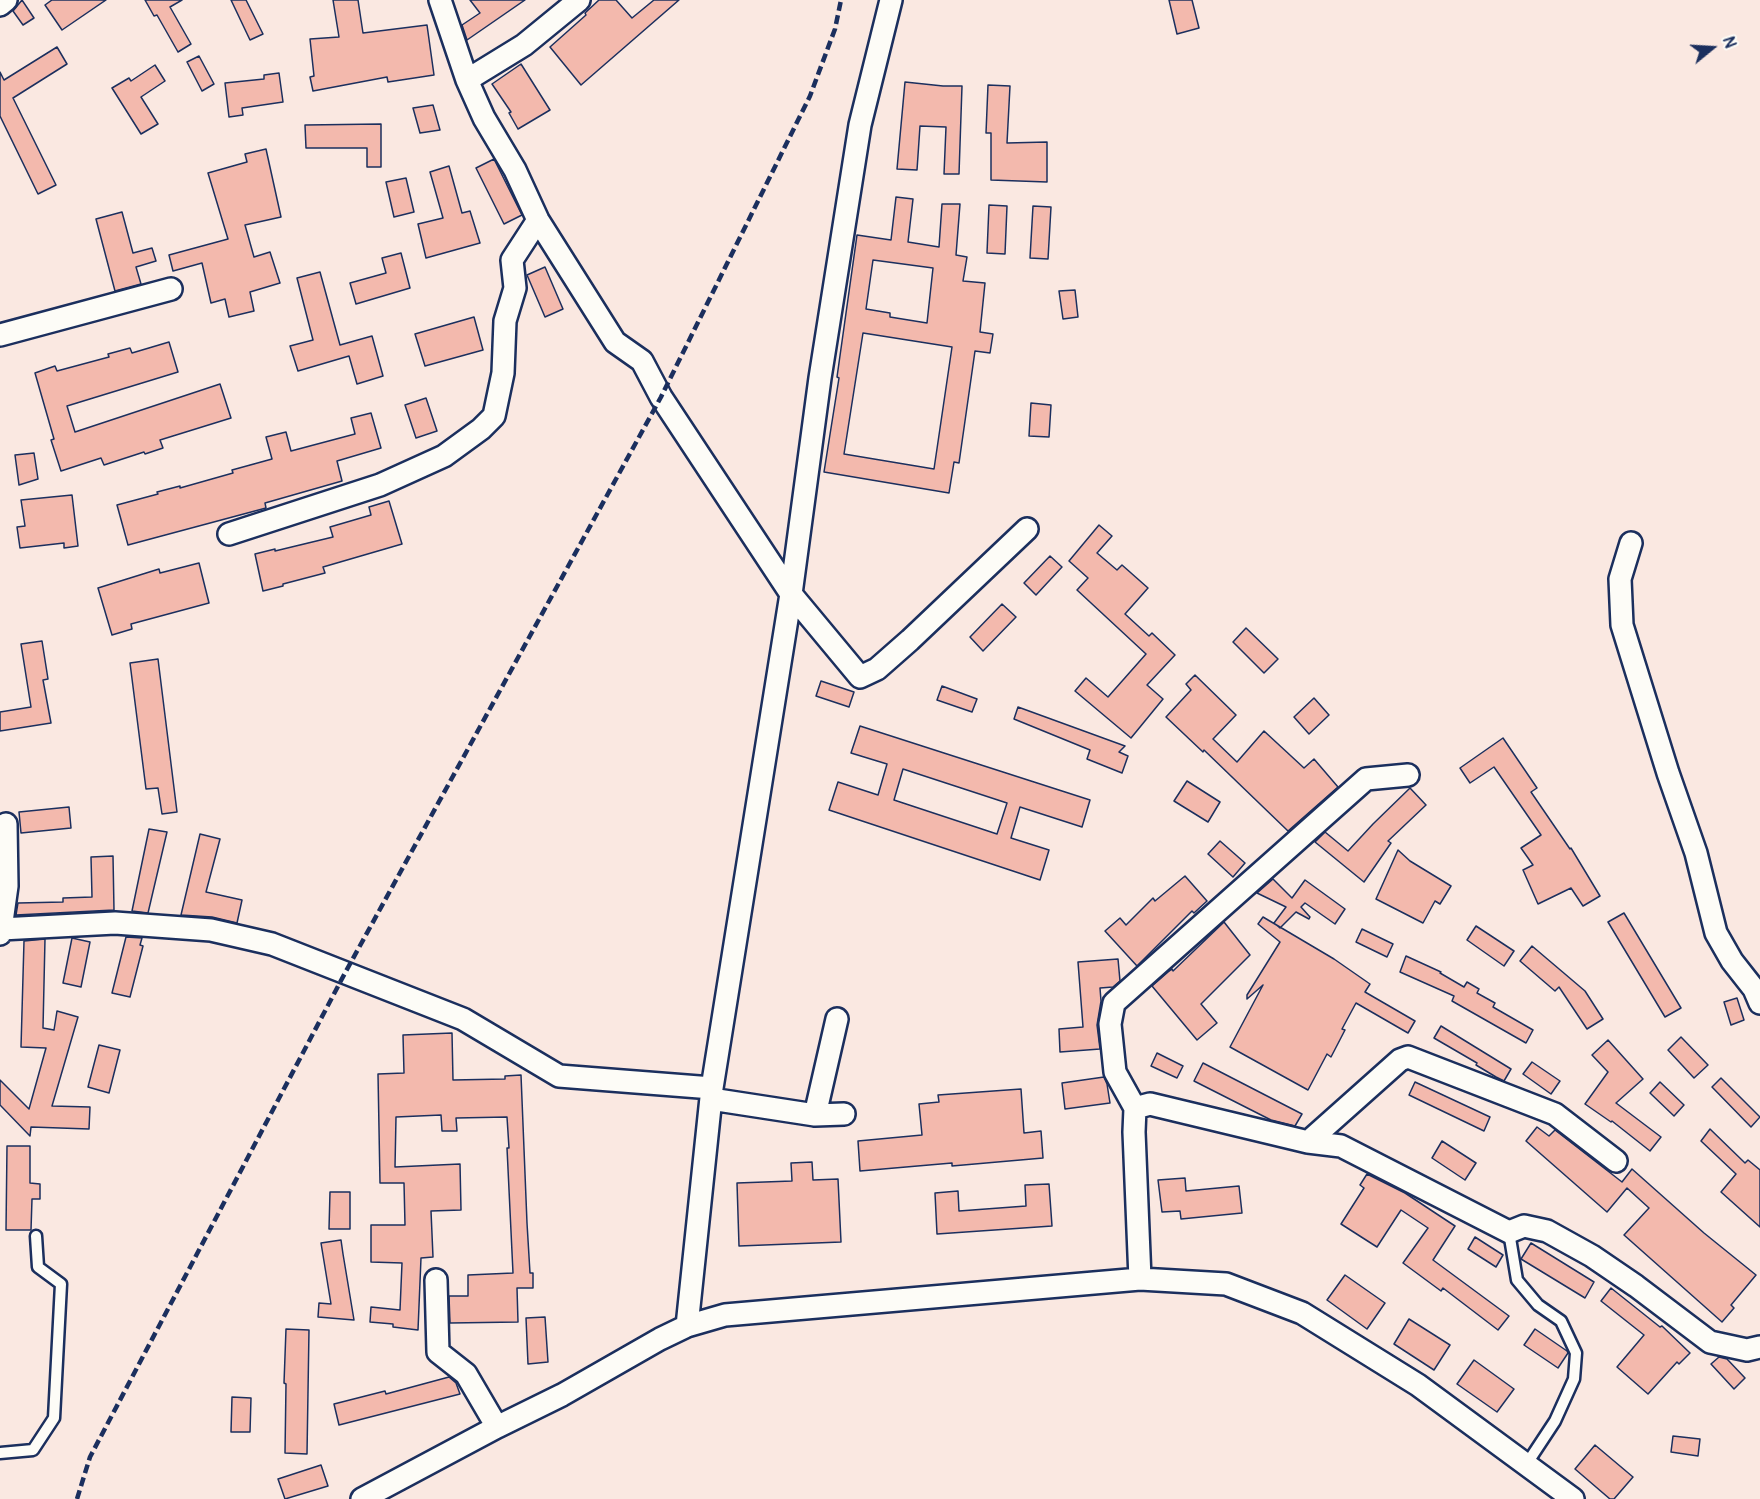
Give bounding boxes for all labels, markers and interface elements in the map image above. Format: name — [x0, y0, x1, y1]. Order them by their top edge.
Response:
north arrow — [1682, 18, 1742, 78]
text: N — [1718, 34, 1740, 51]

